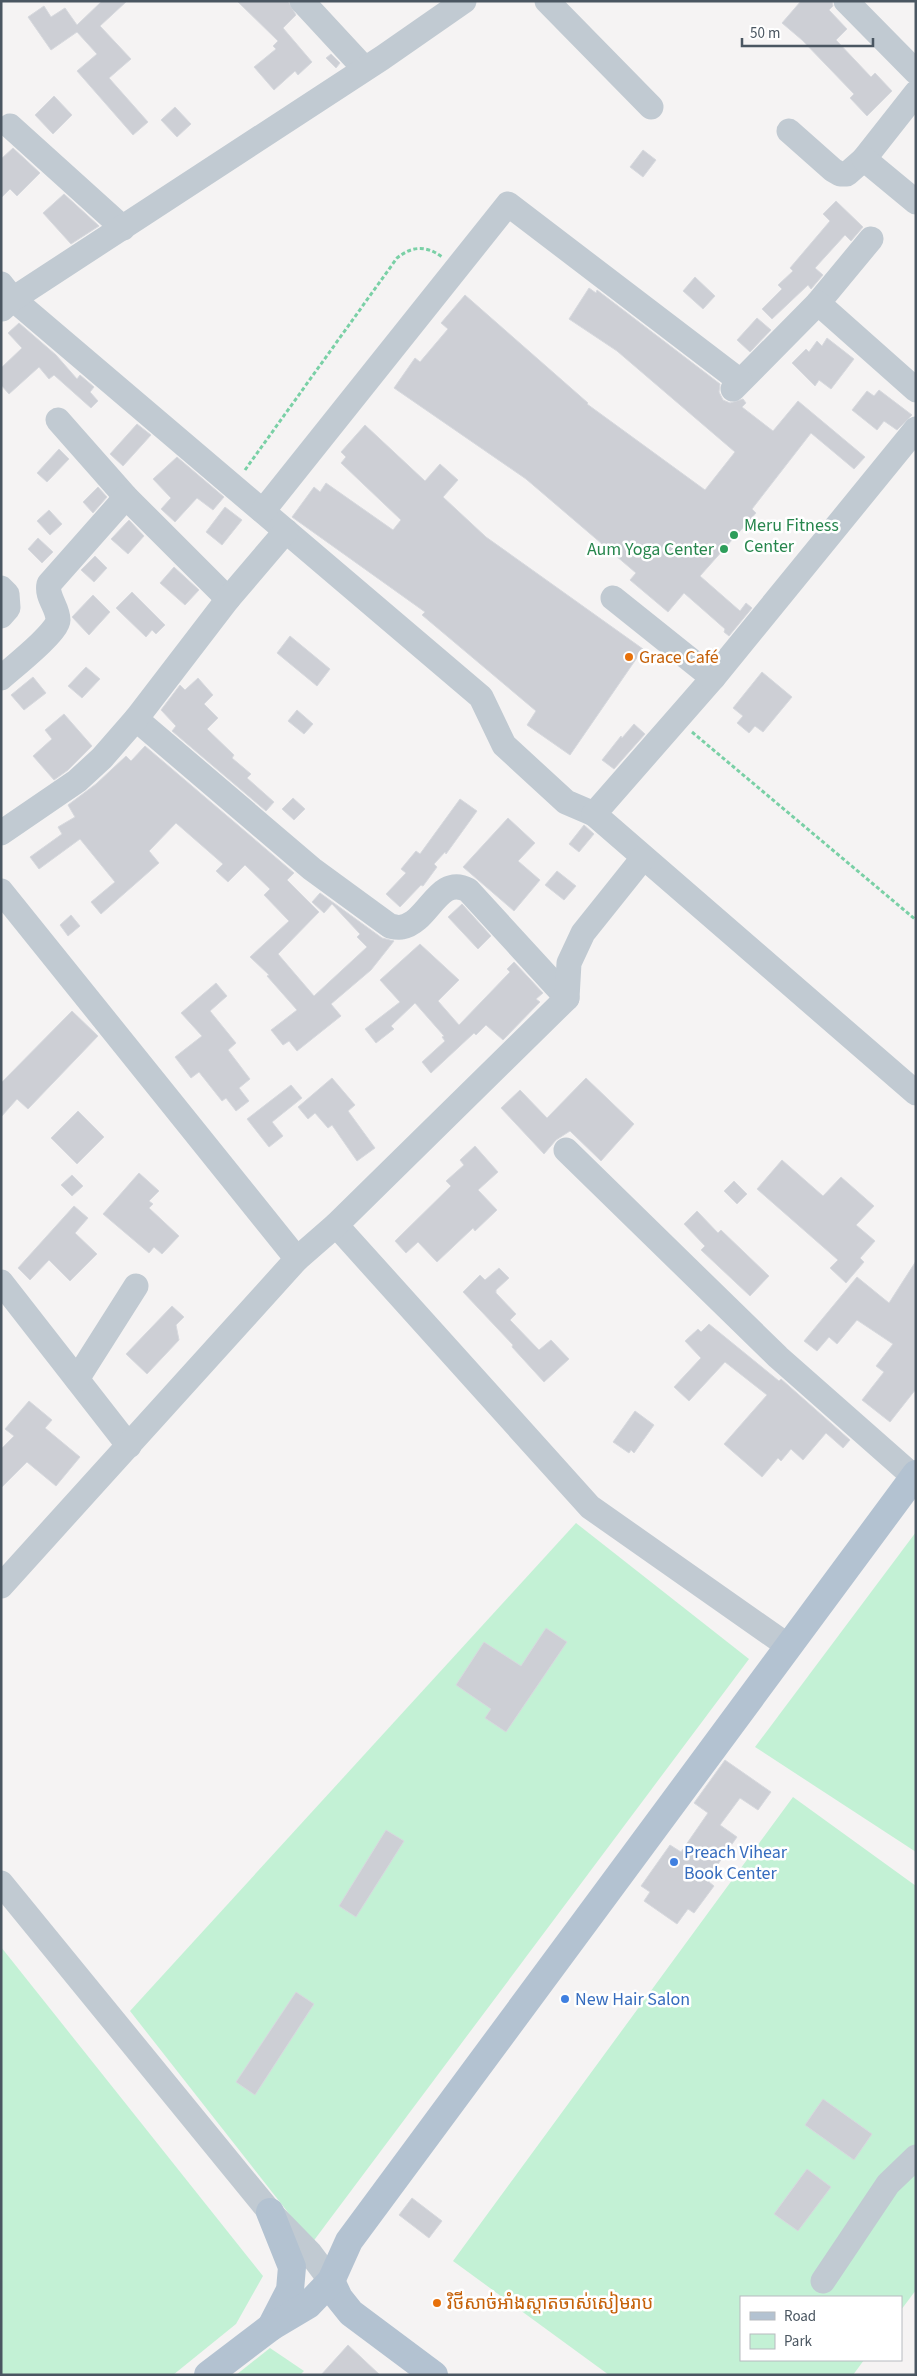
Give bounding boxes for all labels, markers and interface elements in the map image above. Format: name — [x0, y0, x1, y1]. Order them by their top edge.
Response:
scale bar — [742, 15, 873, 47]
text: 50 m — [750, 23, 780, 44]
place label: Meru Fitness Center — [744, 513, 839, 559]
marker: Meru Fitness Center — [728, 529, 740, 541]
place label: Aum Yoga Center — [587, 537, 715, 562]
marker: Aum Yoga Center — [718, 543, 730, 555]
place label: Grace Café — [639, 645, 719, 670]
marker: Grace Café — [623, 651, 635, 663]
place label: Preach Vihear Book Center — [684, 1840, 788, 1886]
marker: Preach Vihear Book Center — [668, 1856, 680, 1868]
place label: New Hair Salon — [575, 1987, 690, 2012]
marker: New Hair Salon — [559, 1993, 571, 2005]
place label: វិថីសាច់អាំងស្តាតចាស់សៀមរាប — [446, 2291, 653, 2316]
legend — [740, 2296, 902, 2361]
marker: វិថីសាច់អាំងស្តាតចាស់សៀមរាប — [431, 2297, 443, 2309]
text: Road — [784, 2306, 816, 2327]
text: Park — [784, 2331, 813, 2352]

